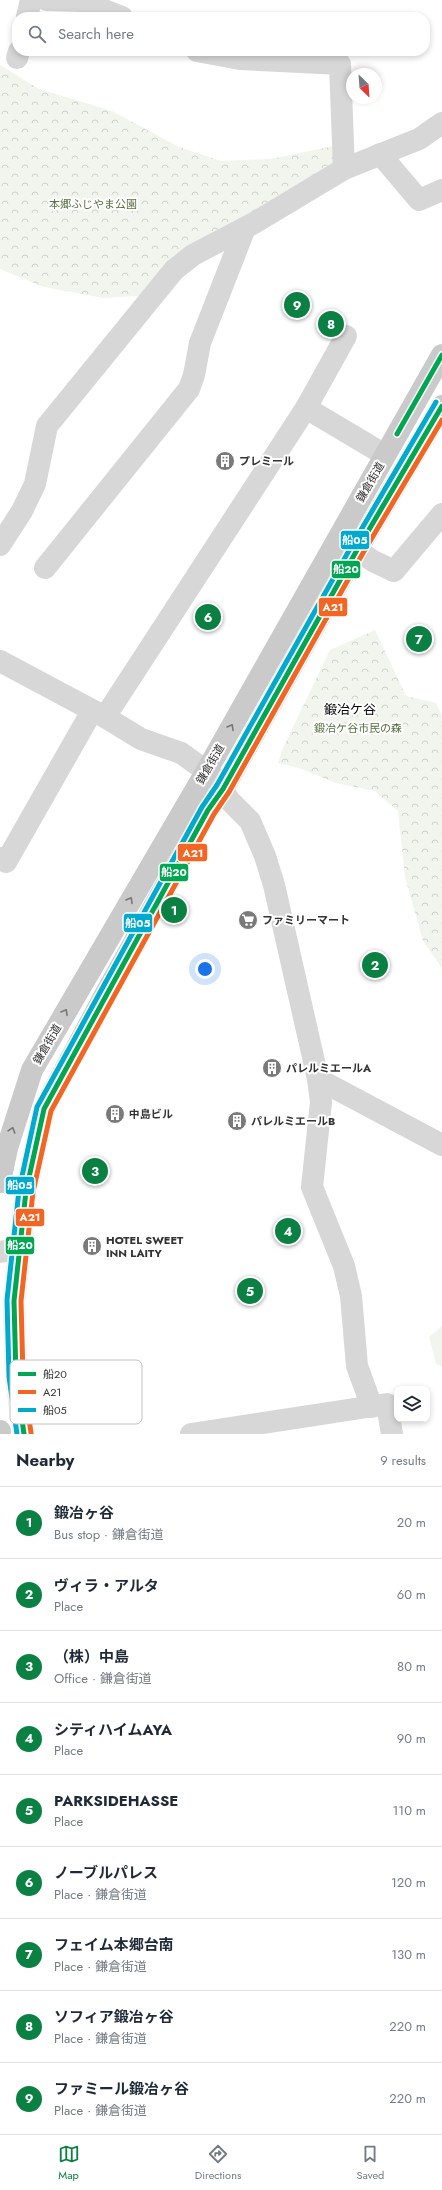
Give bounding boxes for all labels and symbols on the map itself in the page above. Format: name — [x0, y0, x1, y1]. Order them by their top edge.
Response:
north arrow — [346, 68, 382, 104]
park label: 本郷ふじやま公園 — [49, 196, 137, 212]
pin: 9 — [284, 290, 310, 320]
pin: 8 — [318, 309, 344, 339]
building icon: プレミール — [214, 450, 236, 472]
place label: プレミール — [239, 453, 294, 469]
street label: 鎌倉街道 — [352, 459, 388, 505]
line badge: 船05 — [340, 530, 370, 550]
text: 船05 — [342, 532, 368, 548]
line badge: 船20 — [331, 560, 361, 579]
text: 船20 — [333, 561, 359, 577]
line badge: A21 — [318, 597, 348, 617]
text: A21 — [322, 599, 343, 615]
pin: 6 — [195, 602, 221, 632]
pin: 7 — [406, 624, 432, 654]
district label: 鍛冶ケ谷 — [324, 700, 376, 719]
park label: 鍛冶ケ谷市民の森 — [314, 720, 402, 736]
one-way arrow — [226, 724, 234, 731]
street label: 鎌倉街道 — [192, 741, 228, 787]
line badge: A21 — [177, 843, 208, 862]
text: A21 — [182, 845, 203, 861]
line badge: 船20 — [159, 863, 189, 882]
text: 船20 — [161, 864, 187, 880]
pin: 1 — [161, 895, 187, 925]
one-way arrow — [126, 897, 133, 904]
supermarket icon: ファミリーマート — [237, 909, 259, 931]
place label: ファミリーマート — [262, 912, 350, 928]
line badge: 船05 — [123, 913, 153, 933]
text: 船05 — [125, 915, 151, 931]
pin: 2 — [362, 950, 388, 980]
your location — [195, 959, 215, 979]
one-way arrow — [61, 1009, 68, 1016]
street label: 鎌倉街道 — [29, 1021, 65, 1067]
building icon: パレルミエールA — [261, 1057, 283, 1079]
place label: パレルミエールA — [286, 1060, 372, 1076]
building icon: 中島ビル — [104, 1103, 126, 1125]
place label: 中島ビル — [129, 1106, 173, 1122]
building icon: パレルミエールB — [226, 1110, 248, 1132]
place label: パレルミエールB — [251, 1113, 335, 1129]
one-way arrow — [7, 1127, 16, 1134]
pin: 3 — [82, 1156, 108, 1186]
line badge: 船05 — [5, 1176, 35, 1195]
text: 船05 — [7, 1177, 33, 1193]
line badge: A21 — [15, 1208, 45, 1227]
text: A21 — [19, 1209, 40, 1225]
pin: 4 — [275, 1216, 301, 1246]
place label: HOTEL SWEET INN LAITY — [106, 1232, 184, 1261]
building icon: HOTEL SWEET INN LAITY — [81, 1235, 103, 1257]
line badge: 船20 — [5, 1236, 35, 1255]
text: 船20 — [7, 1237, 33, 1253]
pin: 5 — [237, 1276, 263, 1306]
legend — [10, 1360, 142, 1424]
text: 船20 — [43, 1366, 67, 1382]
text: A21 — [43, 1384, 61, 1400]
text: 船05 — [43, 1402, 67, 1418]

